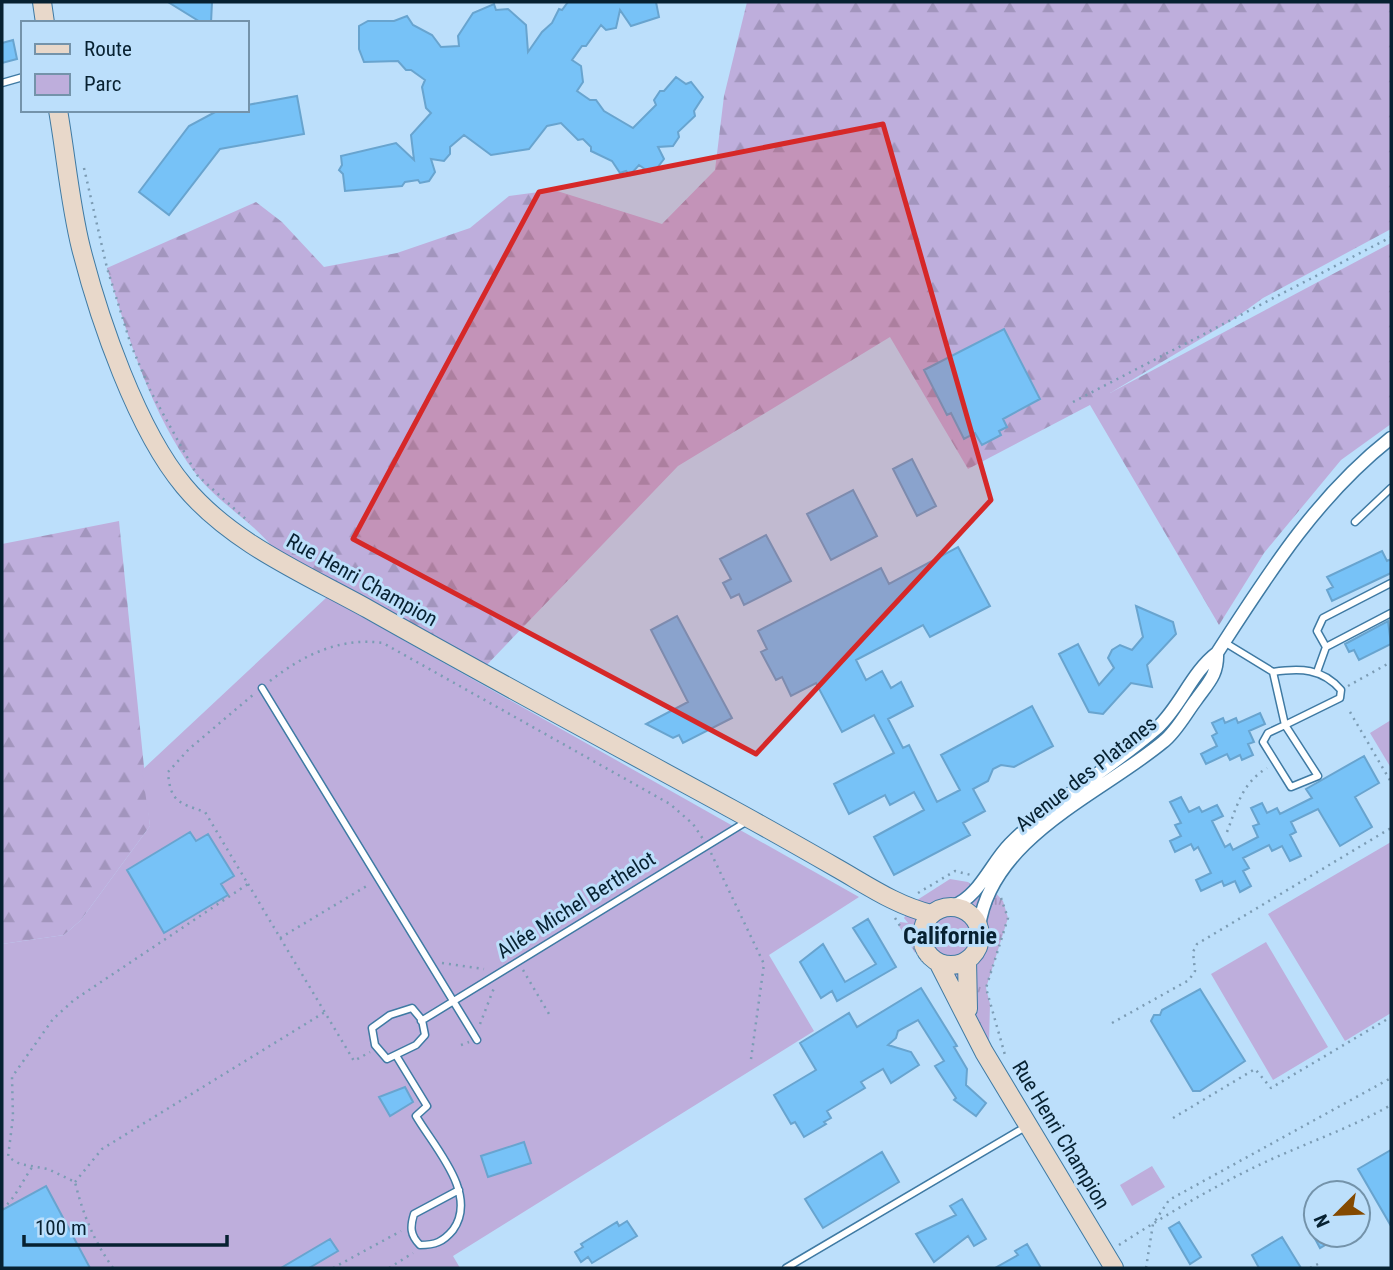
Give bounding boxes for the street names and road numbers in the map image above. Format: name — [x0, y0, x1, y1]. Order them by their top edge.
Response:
street label: Rue Henri Champion — [282, 529, 442, 631]
street label: Avenue des Platanes — [1011, 711, 1161, 837]
street label: Allée Michel Berthelot — [492, 847, 660, 963]
street label: Rue Henri Champion — [1007, 1056, 1115, 1214]

